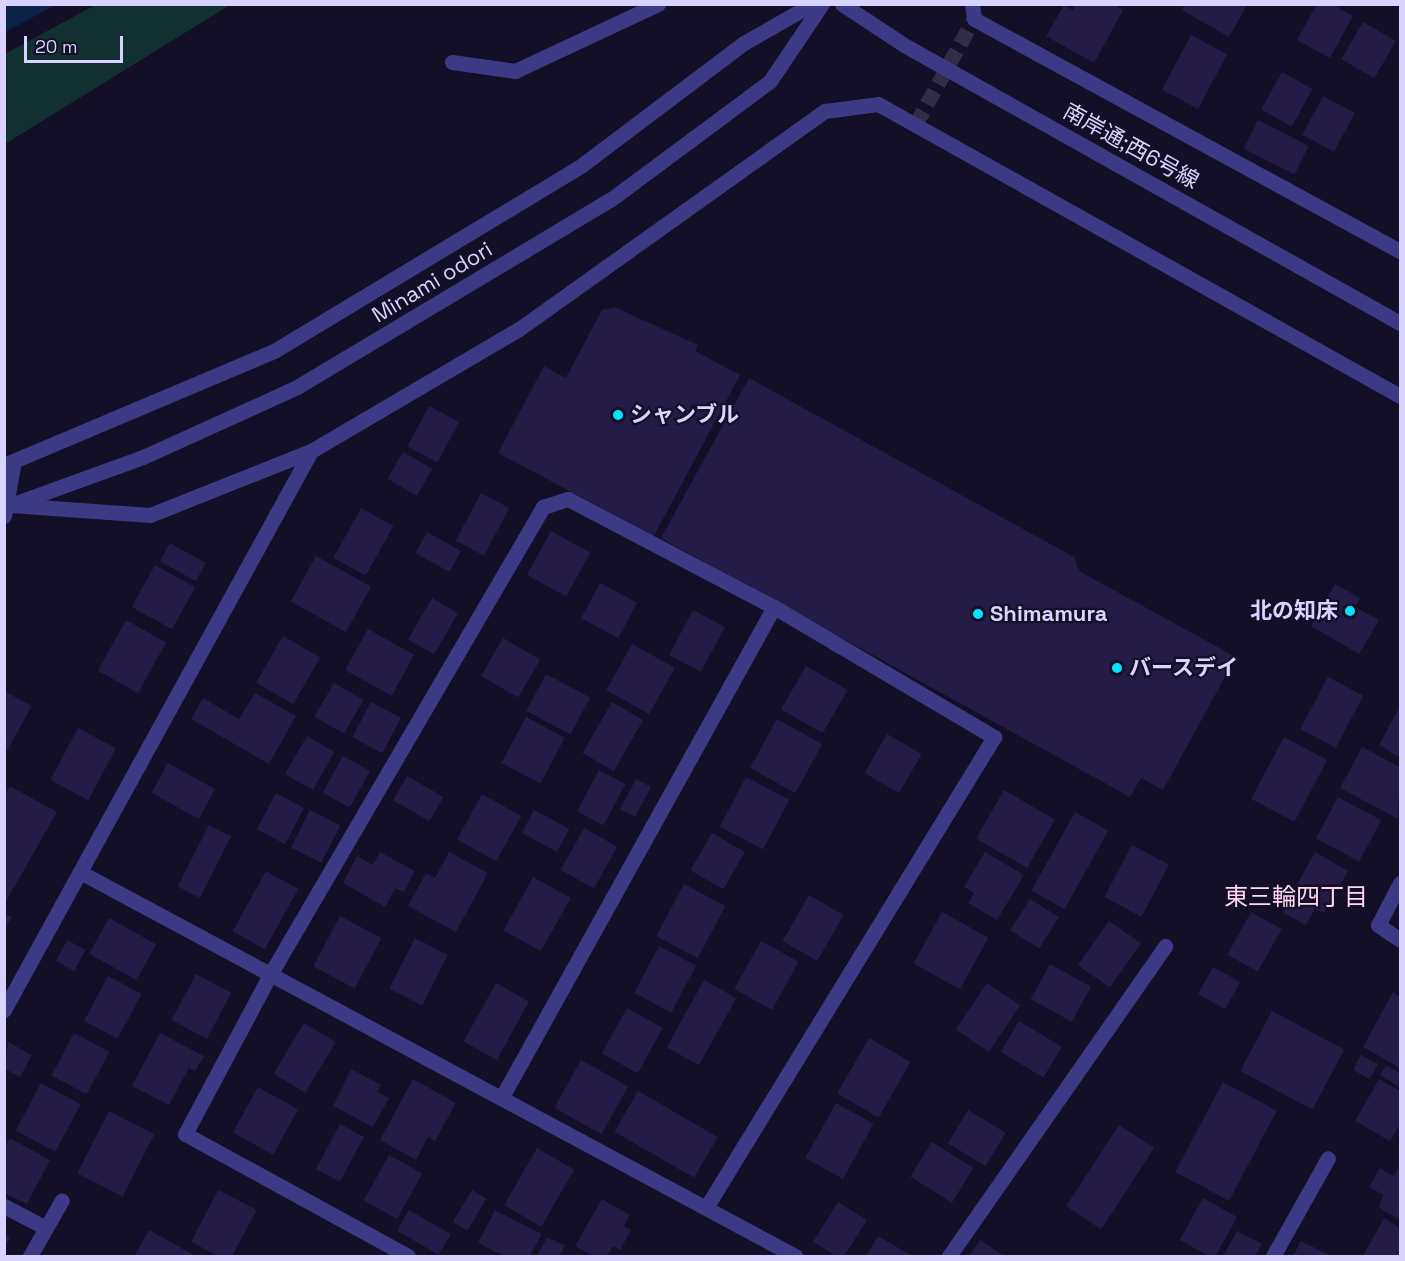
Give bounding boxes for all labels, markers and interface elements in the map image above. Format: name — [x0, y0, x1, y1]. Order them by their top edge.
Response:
scale bar — [27, 24, 126, 62]
text: 20 m — [35, 35, 78, 58]
street label: 南岸通;西6号線 — [1059, 98, 1203, 194]
street label: Minami odori — [367, 236, 497, 328]
place label: シャンブル — [630, 402, 740, 428]
marker: シャンブル — [611, 408, 625, 422]
place label: 北の知床 — [1250, 598, 1338, 624]
place label: Shimamura — [990, 601, 1108, 627]
marker: 北の知床 — [1343, 604, 1357, 618]
marker: Shimamura — [971, 607, 985, 621]
place label: バースデイ — [1129, 655, 1239, 681]
marker: バースデイ — [1110, 661, 1124, 675]
district label: 東三輪四丁目 — [1224, 883, 1368, 911]

